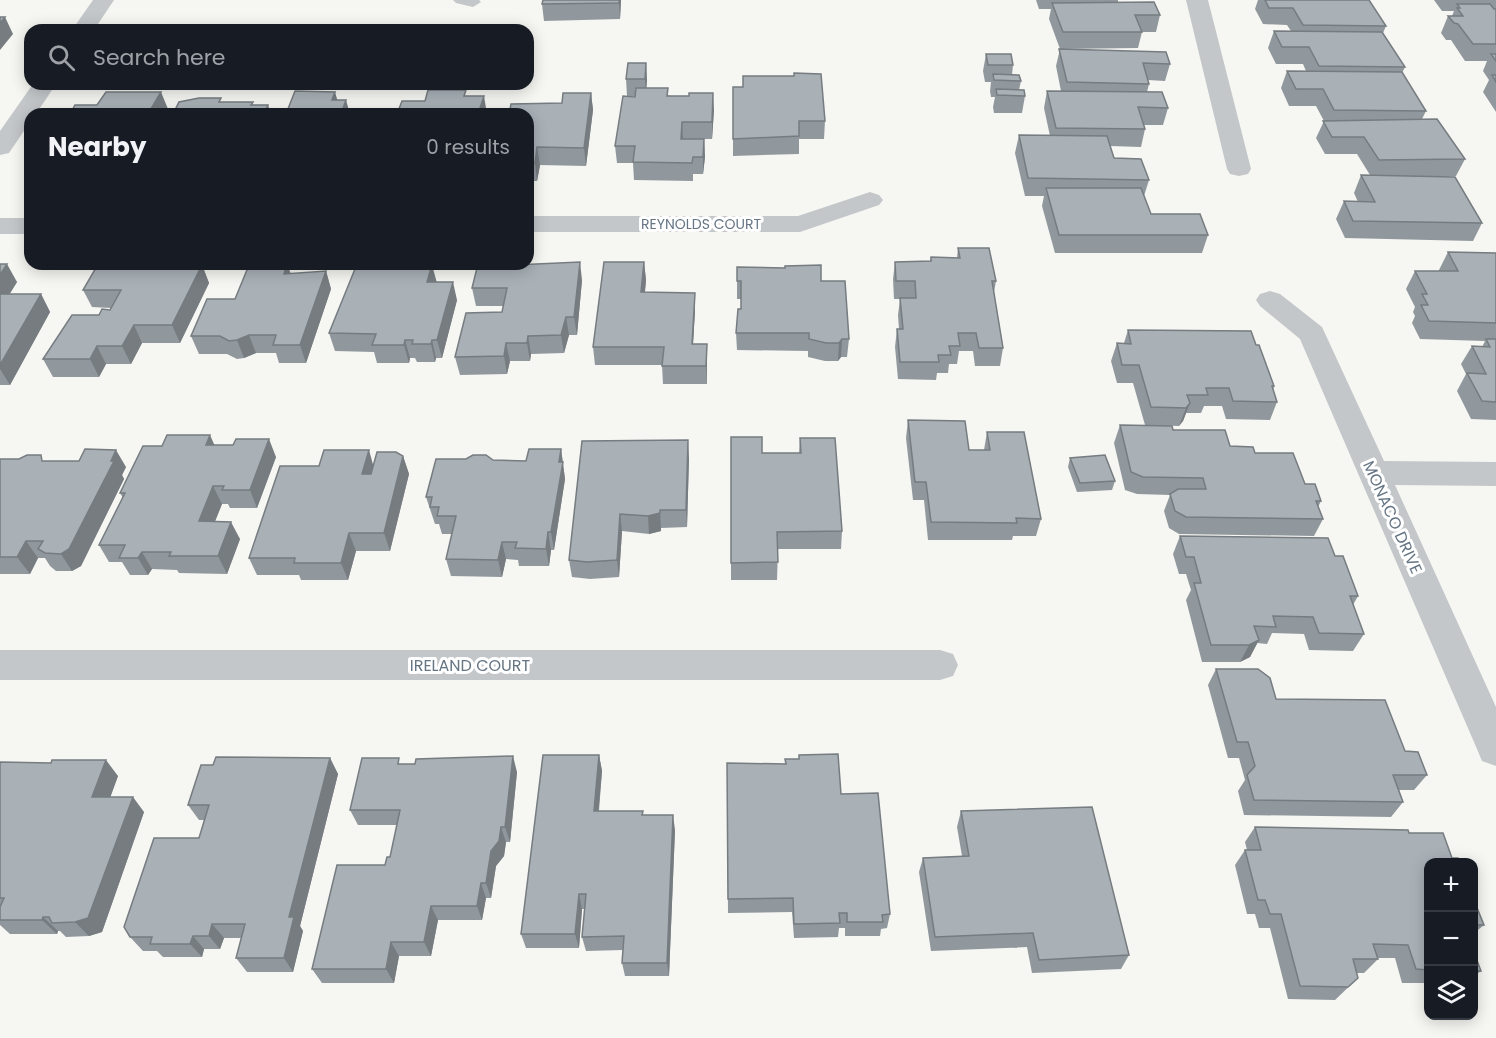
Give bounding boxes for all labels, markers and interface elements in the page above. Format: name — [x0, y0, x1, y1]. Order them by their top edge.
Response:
search box — [24, 24, 534, 90]
icon: search — [45, 41, 78, 74]
text: Search here — [93, 42, 226, 73]
text: Nearby — [48, 129, 146, 165]
text: 0 results — [426, 133, 510, 161]
street label: REYNOLDS COURT — [641, 214, 761, 234]
street label: MONACO DRIVE — [1357, 457, 1428, 577]
street label: IRELAND COURT — [410, 654, 531, 677]
map controls — [1424, 858, 1478, 1020]
button: + — [1424, 858, 1478, 912]
button: − — [1424, 912, 1478, 966]
button: layers — [1424, 966, 1478, 1020]

